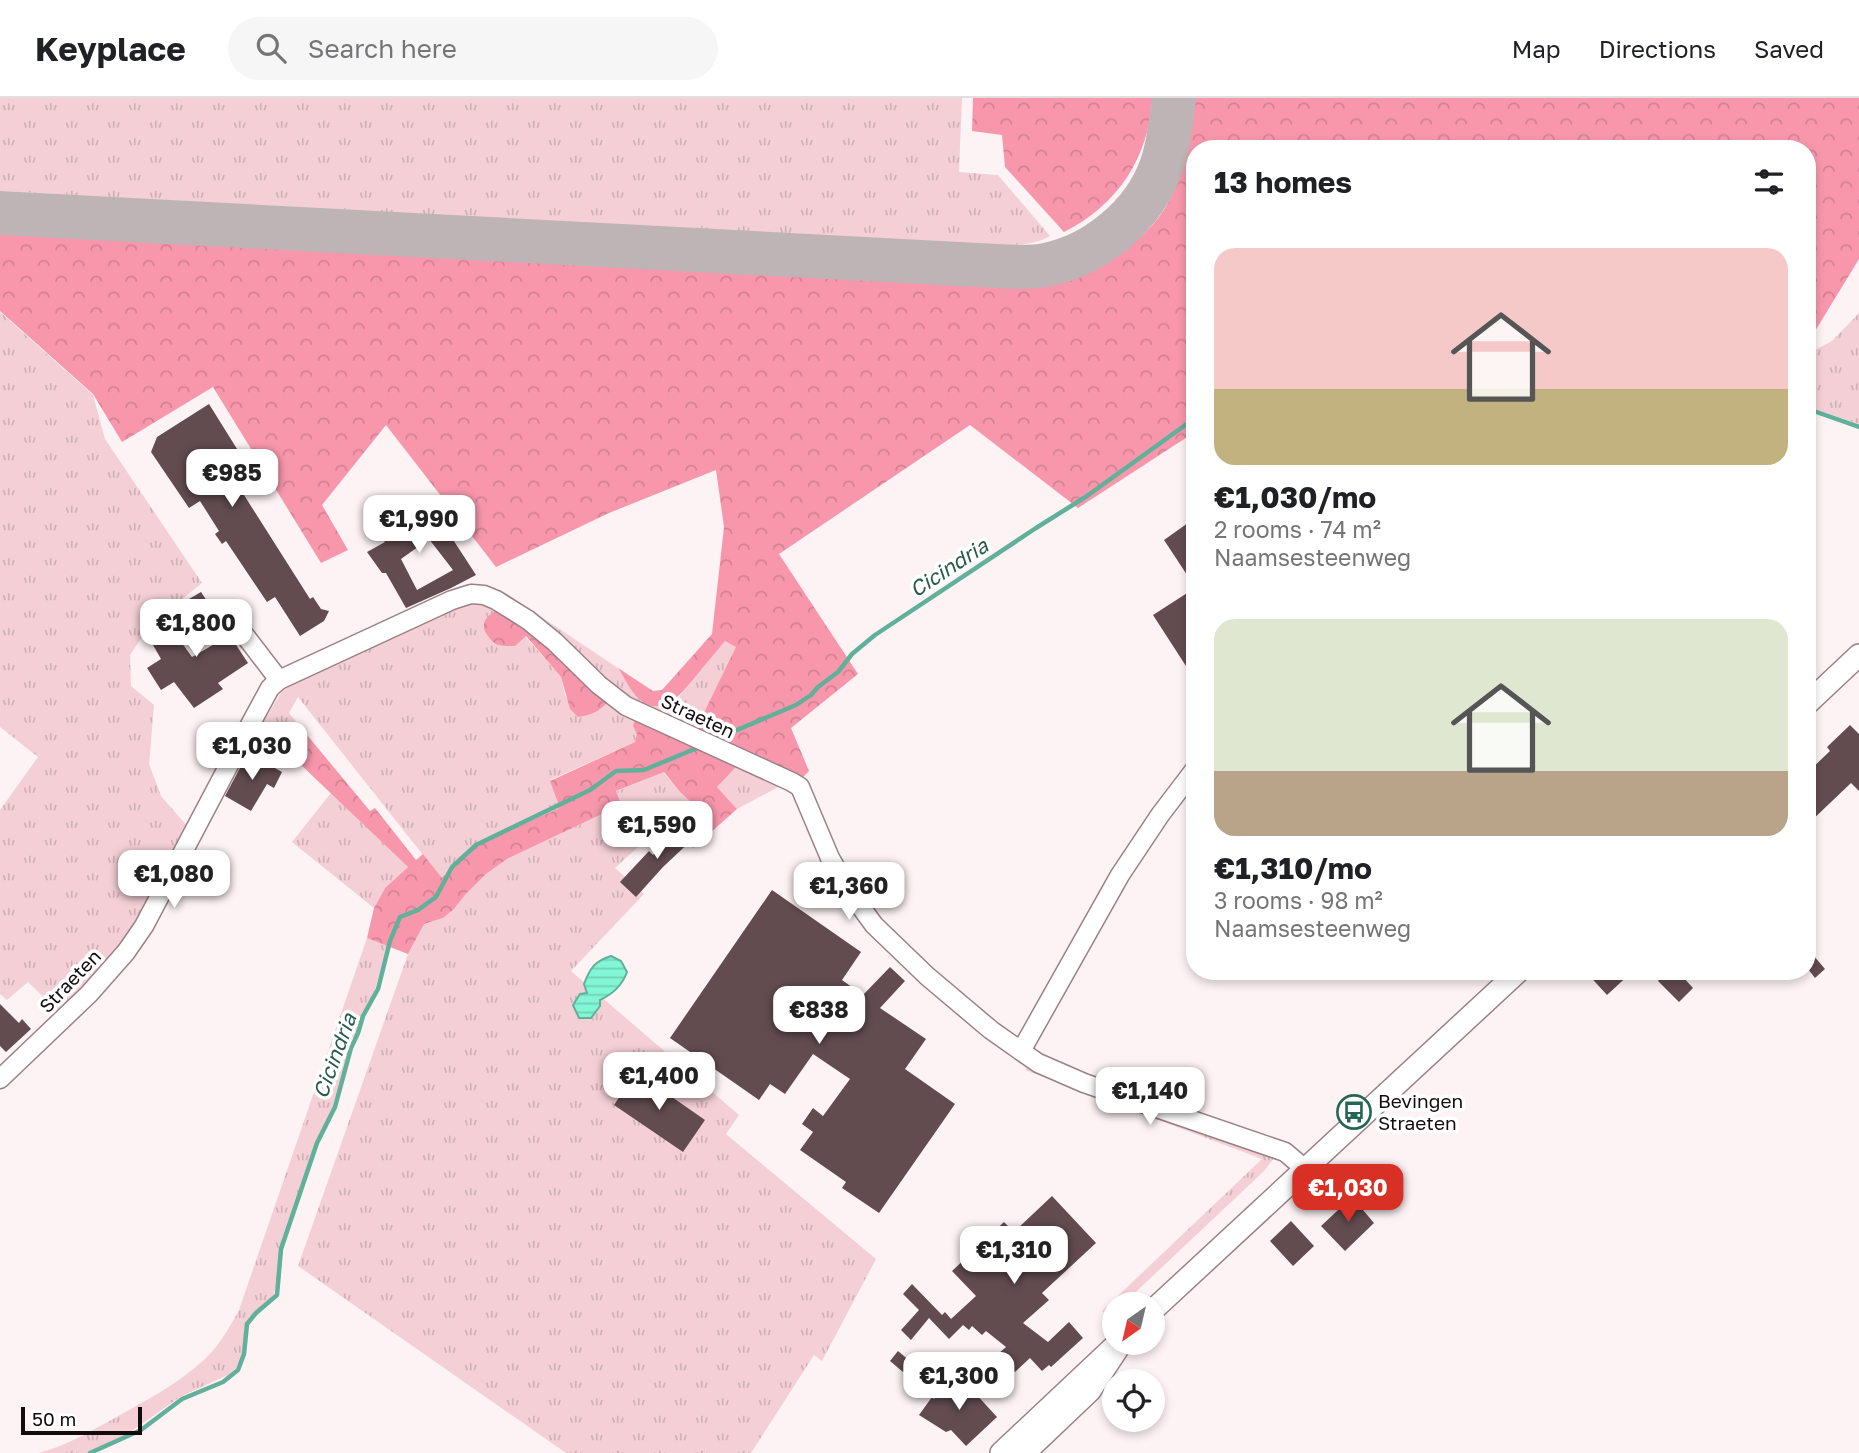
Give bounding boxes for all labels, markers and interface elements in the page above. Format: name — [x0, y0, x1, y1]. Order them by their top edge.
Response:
search box — [228, 17, 718, 80]
text: Keyplace — [35, 29, 186, 68]
icon: search — [252, 29, 290, 67]
text: Search here — [308, 33, 457, 64]
text: Map — [1512, 34, 1561, 63]
text: Directions — [1599, 34, 1716, 63]
text: Saved — [1754, 34, 1824, 63]
icon: filters — [1750, 163, 1788, 201]
text: 13 homes — [1214, 164, 1352, 200]
icon: home — [1438, 294, 1564, 420]
pin: €985 — [191, 450, 273, 509]
text: €985 — [202, 458, 262, 486]
text: €1,030/mo — [1214, 479, 1376, 515]
pin: €1,990 — [362, 496, 476, 555]
text: €1,990 — [379, 504, 459, 532]
text: 2 rooms · 74 m² — [1214, 515, 1381, 543]
water label: Cicindria — [904, 532, 994, 602]
text: Naamsesteenweg — [1214, 543, 1411, 571]
pin: €1,800 — [139, 600, 253, 659]
text: €1,800 — [156, 608, 236, 636]
icon: home — [1438, 665, 1564, 791]
street label: Straeten — [658, 689, 739, 743]
pin: €1,030 — [195, 722, 309, 782]
text: €1,030 — [212, 731, 292, 759]
pin: €1,590 — [600, 802, 714, 861]
text: €1,590 — [617, 810, 697, 838]
pin: €1,080 — [117, 850, 231, 910]
text: €1,310/mo — [1214, 850, 1372, 886]
text: €1,080 — [134, 859, 214, 887]
pin: €1,360 — [792, 862, 906, 922]
text: €1,360 — [809, 871, 889, 899]
text: 3 rooms · 98 m² — [1214, 886, 1383, 914]
text: Naamsesteenweg — [1214, 914, 1411, 942]
street label: Straeten — [34, 944, 105, 1017]
pin: €838 — [778, 986, 860, 1046]
text: €838 — [789, 995, 849, 1023]
water label: Cicindria — [307, 1009, 362, 1102]
pin: €1,400 — [602, 1052, 716, 1112]
text: €1,400 — [619, 1061, 699, 1089]
pin: €1,140 — [1093, 1068, 1207, 1127]
text: €1,140 — [1112, 1076, 1188, 1104]
place label: Bevingen Straeten — [1378, 1089, 1463, 1134]
bus stop icon: Bevingen Straeten — [1335, 1093, 1373, 1131]
pin: €1,030 — [1291, 1164, 1405, 1224]
text: €1,030 — [1308, 1173, 1388, 1201]
pin: €1,310 — [957, 1226, 1071, 1286]
text: €1,310 — [976, 1235, 1052, 1263]
north arrow — [1102, 1292, 1166, 1354]
map controls — [1102, 1292, 1165, 1432]
pin: €1,300 — [902, 1352, 1016, 1412]
text: €1,300 — [919, 1361, 999, 1389]
button: locate — [1102, 1369, 1165, 1432]
scale bar — [21, 1404, 142, 1436]
text: 50 m — [32, 1407, 76, 1430]

